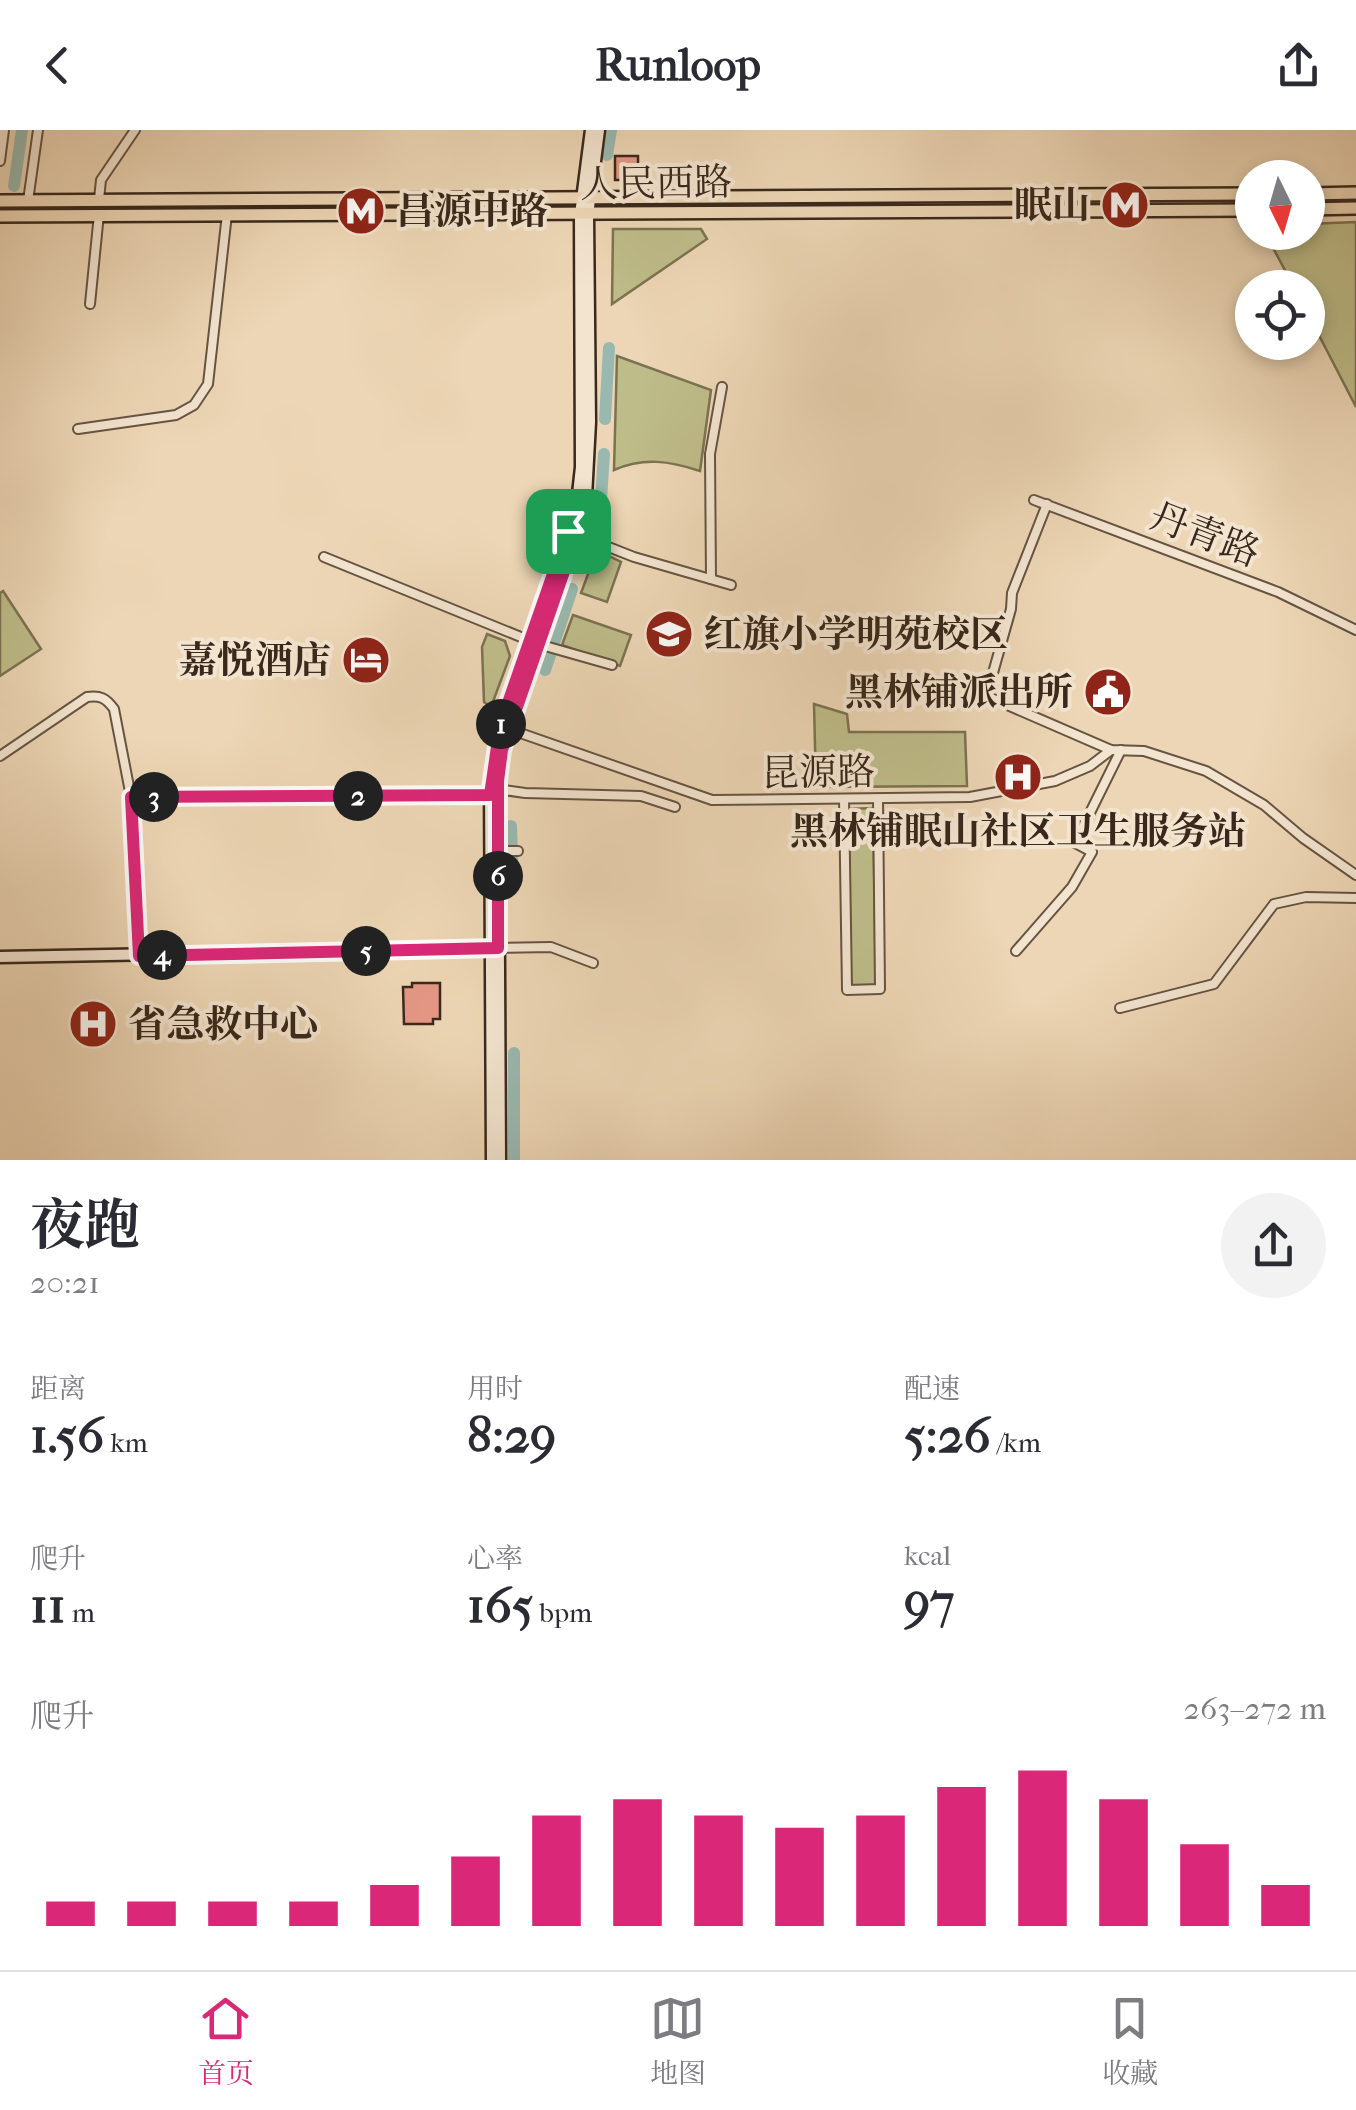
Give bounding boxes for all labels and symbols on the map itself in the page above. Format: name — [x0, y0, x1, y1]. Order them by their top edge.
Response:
street label: 人民西路 — [580, 160, 732, 207]
north arrow — [1235, 160, 1325, 250]
metro station icon: 眠山 — [1099, 179, 1151, 231]
place label: 眠山 — [1014, 183, 1090, 228]
metro station icon: 昌源中路 — [335, 185, 387, 237]
place label: 昌源中路 — [396, 189, 548, 234]
pin — [526, 489, 611, 574]
street label: 丹青路 — [1144, 493, 1266, 576]
school or university icon: 红旗小学明苑校区 — [643, 608, 695, 660]
place label: 红旗小学明苑校区 — [704, 612, 1008, 657]
hotel icon: 嘉悦酒店 — [340, 634, 392, 686]
place label: 嘉悦酒店 — [179, 638, 331, 683]
public building icon: 黑林铺派出所 — [1082, 666, 1134, 718]
place label: 黑林铺派出所 — [845, 670, 1073, 715]
pin: 1 — [476, 699, 526, 749]
street label: 昆源路 — [761, 749, 875, 796]
hospital icon: 黑林铺眠山社区卫生服务站 — [992, 751, 1044, 803]
pin: 2 — [333, 771, 383, 821]
pin: 3 — [129, 772, 179, 822]
place label: 黑林铺眠山社区卫生服务站 — [790, 809, 1246, 854]
pin: 6 — [473, 851, 523, 901]
pin: 5 — [341, 926, 391, 976]
pin: 4 — [137, 930, 187, 980]
hospital icon: 省急救中心 — [67, 998, 119, 1050]
place label: 省急救中心 — [128, 1002, 318, 1047]

